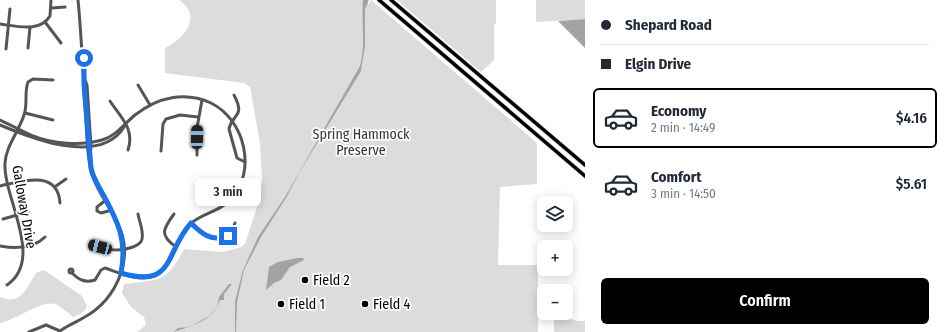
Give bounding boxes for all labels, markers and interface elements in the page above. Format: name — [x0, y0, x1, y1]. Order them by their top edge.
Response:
text: Shepard Road — [625, 16, 712, 34]
route start — [75, 49, 93, 67]
text: Elgin Drive — [625, 55, 691, 73]
icon: car — [603, 100, 639, 136]
text: Economy — [651, 102, 706, 120]
text: $4.16 — [896, 109, 927, 127]
text: 2 min · 14:49 — [651, 120, 715, 135]
car — [191, 125, 203, 149]
park label: Spring Hammock Preserve — [313, 126, 410, 159]
street label: Galloway Drive — [8, 164, 40, 250]
icon: car — [603, 166, 639, 202]
text: Comfort — [651, 168, 702, 186]
text: $5.61 — [896, 175, 927, 193]
callout: 3 min — [195, 178, 261, 206]
text: 3 min — [214, 184, 243, 199]
text: 3 min · 14:50 — [651, 186, 716, 201]
map controls — [537, 196, 573, 320]
button: layers — [537, 196, 573, 232]
route end — [219, 227, 237, 245]
car — [87, 238, 113, 256]
button: + — [537, 240, 573, 276]
place label: Field 2 — [313, 272, 350, 289]
marker: Field 2 — [300, 275, 310, 285]
button: Confirm — [601, 278, 929, 324]
button: − — [537, 284, 573, 320]
place label: Field 1 — [289, 296, 325, 313]
place label: Field 4 — [373, 296, 411, 313]
marker: Field 1 — [276, 299, 286, 309]
marker: Field 4 — [360, 299, 370, 309]

